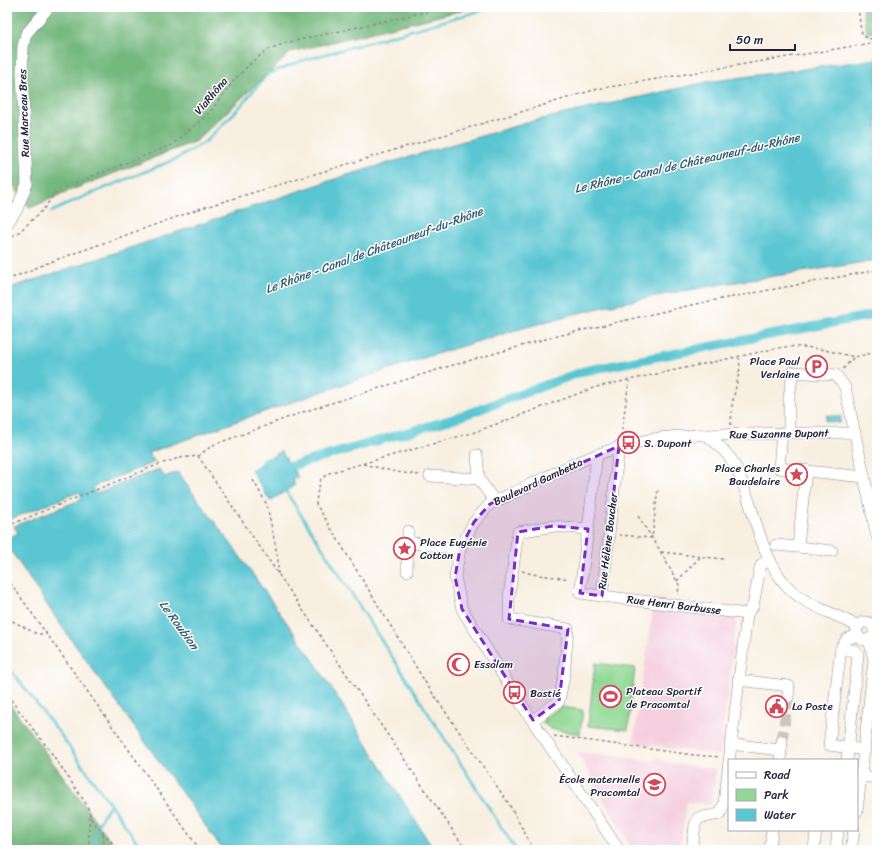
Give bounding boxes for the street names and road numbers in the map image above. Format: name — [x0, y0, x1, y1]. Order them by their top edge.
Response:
street label: Rue Marceau Bres — [13, 68, 35, 157]
street label: ViaRhôna — [189, 72, 233, 119]
street label: Rue Suzanne Dupont — [729, 424, 829, 444]
street label: Boulevard Gambetta — [490, 453, 587, 511]
street label: Rue Hélène Boucher — [593, 490, 624, 591]
street label: Rue Henri Barbusse — [626, 590, 723, 620]

